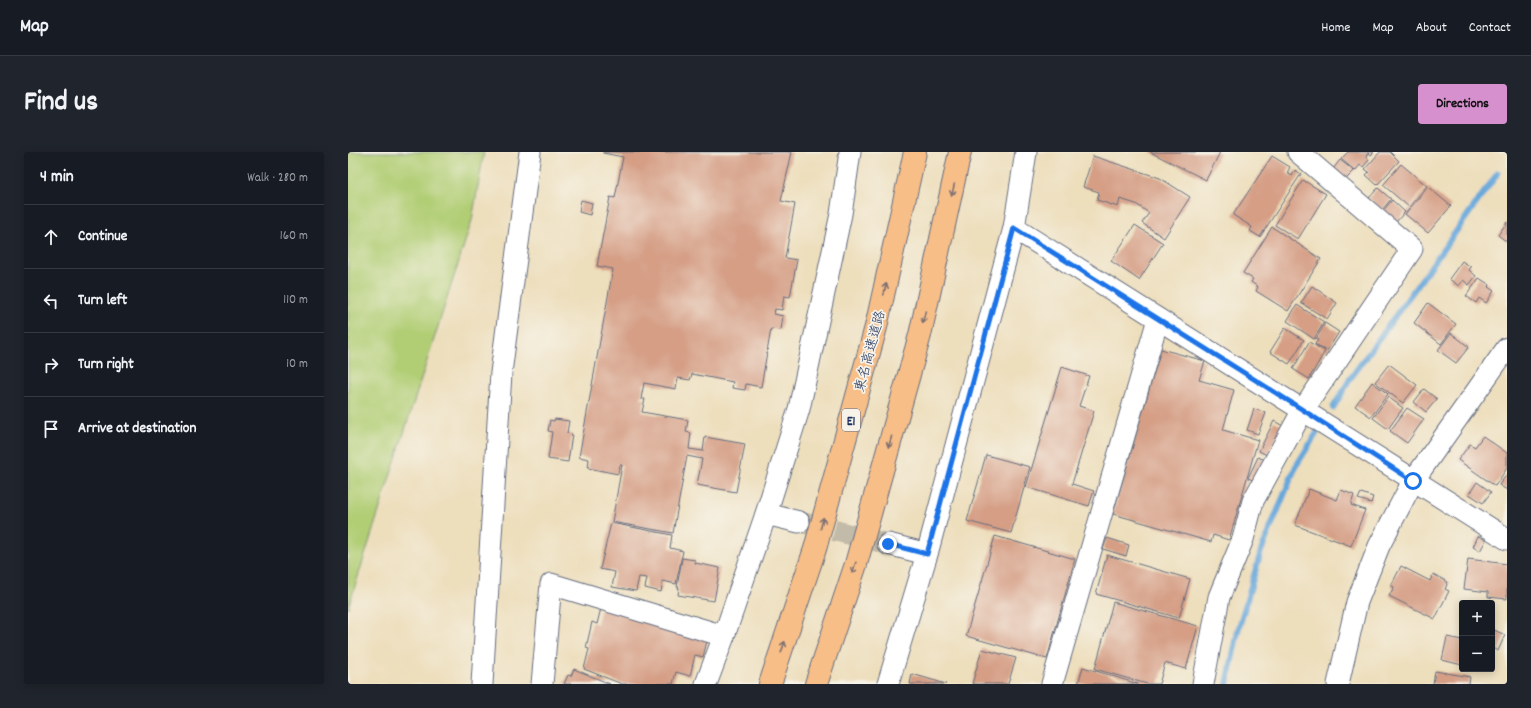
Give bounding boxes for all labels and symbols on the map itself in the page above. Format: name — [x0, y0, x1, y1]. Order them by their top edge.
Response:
one-way arrow — [948, 183, 956, 196]
one-way arrow — [881, 283, 889, 296]
street label: 東名高速道路 — [850, 308, 891, 395]
one-way arrow — [919, 310, 927, 323]
road number: E1 — [842, 409, 860, 431]
one-way arrow — [886, 436, 893, 449]
route start — [1404, 472, 1422, 490]
one-way arrow — [819, 517, 827, 530]
route end — [879, 535, 897, 553]
one-way arrow — [850, 561, 857, 574]
one-way arrow — [780, 641, 787, 654]

